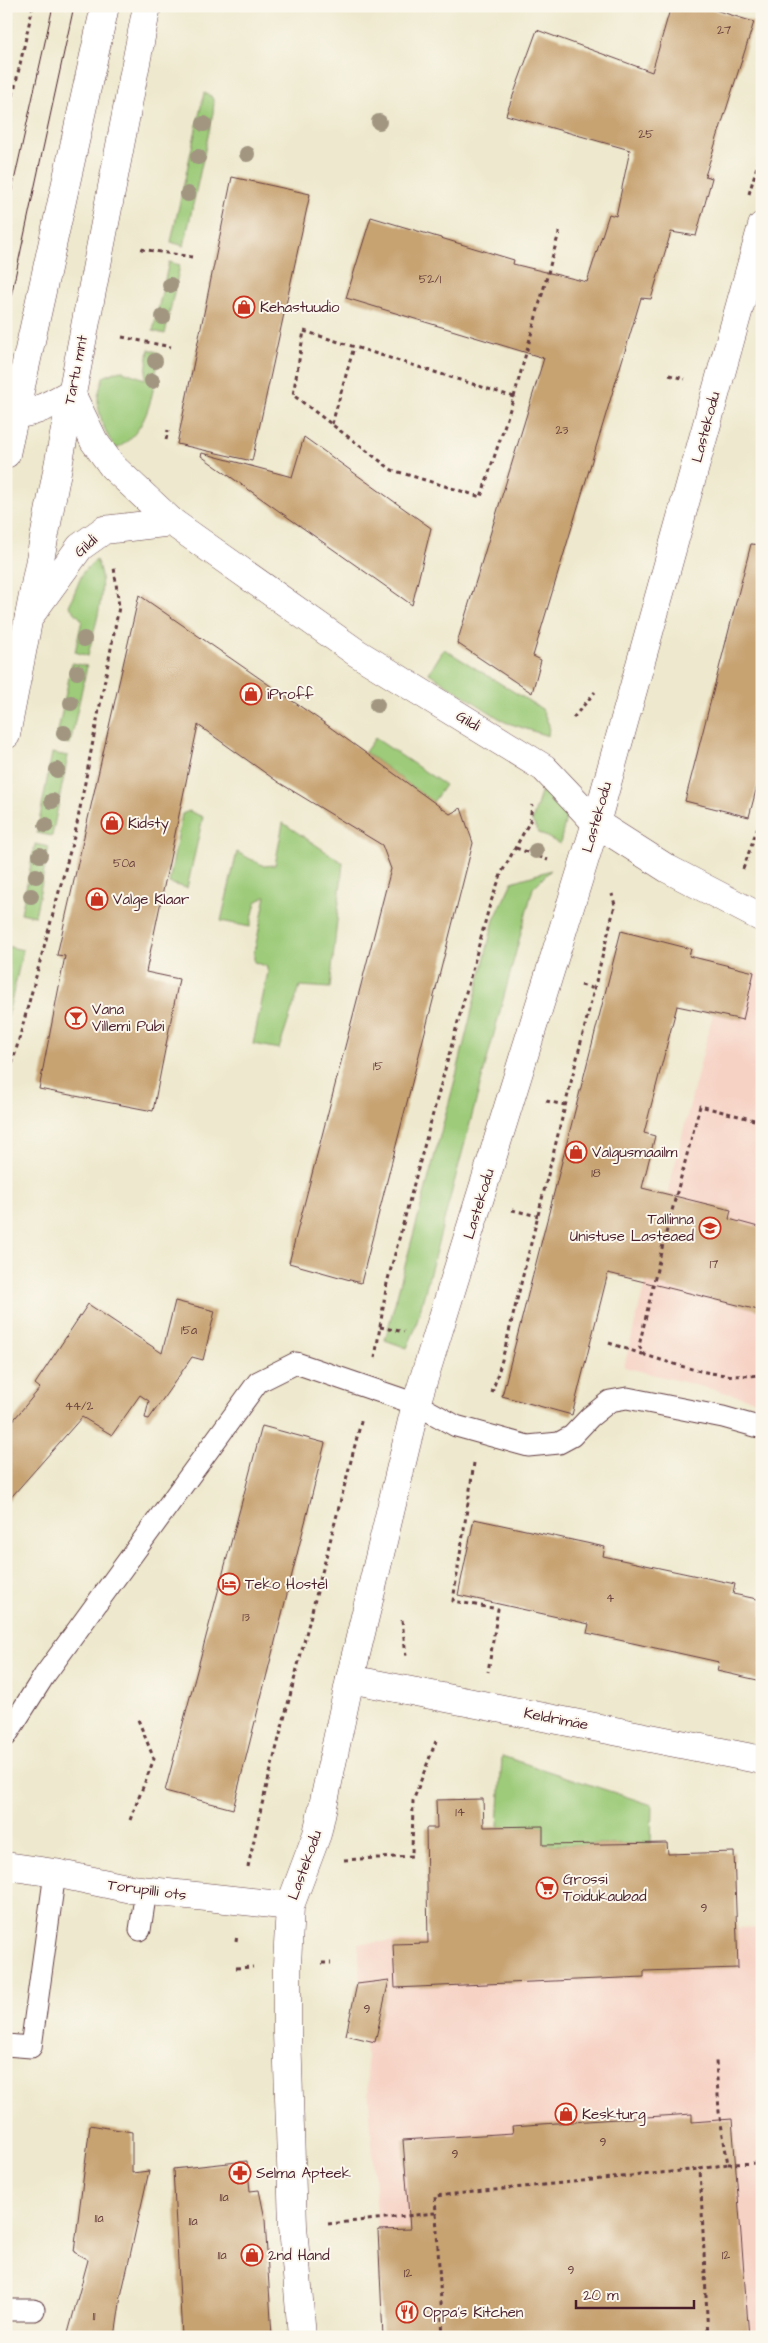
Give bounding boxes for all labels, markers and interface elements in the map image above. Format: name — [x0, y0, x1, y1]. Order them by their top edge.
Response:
house number: 27 — [717, 22, 732, 39]
house number: 25 — [638, 126, 654, 143]
house number: 52/1 — [419, 271, 442, 288]
shop icon: Kehastuudio — [232, 295, 256, 319]
place label: Kehastuudio — [260, 297, 340, 318]
street label: Tartu mnt — [59, 334, 93, 406]
street label: Lastekodu — [686, 389, 726, 465]
house number: 23 — [556, 422, 568, 439]
street label: Gildi — [70, 529, 103, 562]
shop icon: iProff — [239, 682, 263, 706]
place label: iProff — [267, 684, 313, 705]
street label: Gildi — [452, 706, 485, 737]
street label: Lastekodu — [577, 779, 617, 855]
shop icon: Kidsty — [100, 811, 124, 835]
place label: Kidsty — [128, 813, 169, 835]
house number: 50a — [113, 855, 135, 872]
shop icon: Valge Klaar — [85, 887, 109, 911]
place label: Valge Klaar — [113, 889, 189, 911]
place label: Vana Villemi Pubi — [92, 999, 165, 1037]
bar icon: Vana Villemi Pubi — [64, 1006, 88, 1030]
house number: 15 — [373, 1058, 384, 1075]
shop icon: Valgusmaailm — [564, 1140, 588, 1164]
place label: Valgusmaailm — [592, 1142, 678, 1164]
house number: 18 — [591, 1165, 601, 1182]
street label: Lastekodu — [458, 1166, 500, 1242]
place label: Tallinna Unistuse Lasteaed — [570, 1209, 694, 1247]
school or university icon: Tallinna Unistuse Lasteaed — [698, 1216, 722, 1240]
house number: 17 — [710, 1256, 719, 1273]
house number: 15a — [181, 1322, 197, 1339]
house number: 44/2 — [65, 1398, 93, 1415]
hotel icon: Teko Hostel — [217, 1572, 241, 1596]
place label: Teko Hostel — [245, 1574, 328, 1595]
house number: 4 — [606, 1590, 614, 1607]
house number: 13 — [242, 1609, 250, 1626]
street label: Keldrimäe — [522, 1702, 590, 1736]
house number: 14 — [455, 1804, 465, 1821]
street label: Lastekodu — [283, 1827, 327, 1903]
place label: Grossi Toidukaubad — [563, 1869, 647, 1907]
street label: Torupilli ots — [106, 1874, 188, 1906]
supermarket icon: Grossi Toidukaubad — [535, 1876, 559, 1900]
house number: 9 — [701, 1900, 708, 1917]
house number: 9 — [364, 2001, 371, 2018]
shop icon: Keskturg — [554, 2102, 578, 2126]
place label: Keskturg — [582, 2104, 646, 2126]
house number: 9 — [600, 2134, 607, 2151]
house number: 9 — [452, 2146, 459, 2163]
pharmacy icon: Selma Apteek — [228, 2161, 252, 2185]
place label: Selma Apteek — [256, 2163, 351, 2184]
house number: 11a — [219, 2189, 229, 2206]
house number: 11a — [94, 2210, 104, 2227]
house number: 11a — [188, 2213, 198, 2230]
shop icon: 2nd Hand — [240, 2243, 264, 2267]
place label: 2nd Hand — [268, 2245, 330, 2266]
house number: 11a — [217, 2247, 227, 2264]
house number: 12 — [722, 2247, 730, 2264]
house number: 9 — [568, 2262, 575, 2279]
house number: 12 — [404, 2265, 412, 2282]
scale bar — [576, 2278, 693, 2310]
text: 20 m — [583, 2285, 619, 2306]
restaurant icon: Oppa's Kitchen — [395, 2300, 419, 2324]
place label: Oppa's Kitchen — [423, 2302, 524, 2323]
house number: 11 — [92, 2308, 96, 2325]

